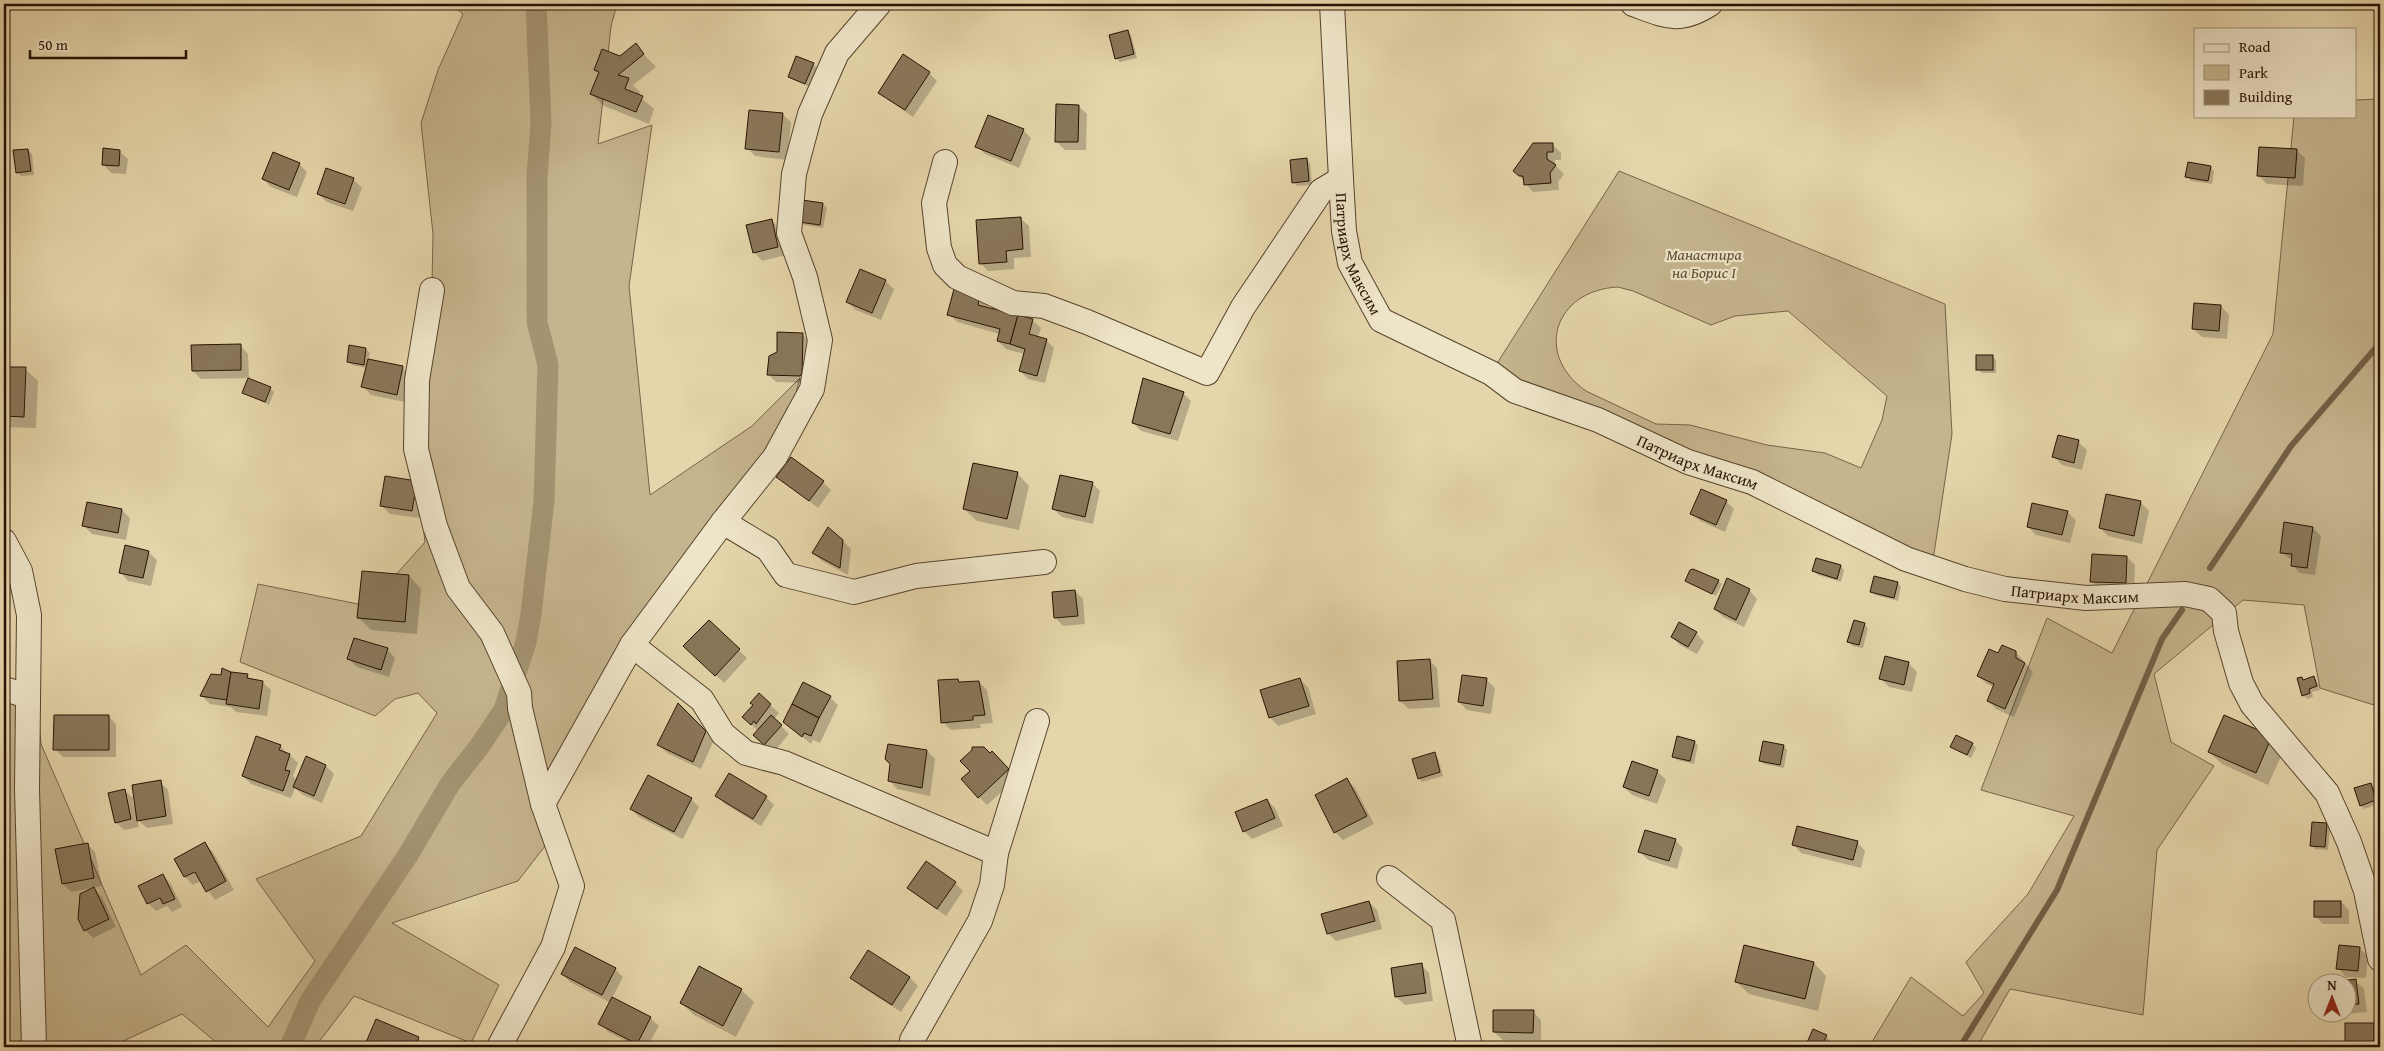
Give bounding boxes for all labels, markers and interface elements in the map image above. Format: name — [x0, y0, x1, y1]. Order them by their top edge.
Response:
scale bar — [30, 28, 186, 60]
legend — [2194, 28, 2356, 118]
text: 50 m — [38, 34, 69, 55]
text: Road — [2239, 36, 2270, 57]
text: Park — [2239, 62, 2268, 83]
text: Building — [2239, 86, 2293, 107]
street label: Патриарх Максим — [1330, 192, 1388, 319]
park label: Манастира на Борис І — [1666, 242, 1742, 284]
street label: Патриарх Максим — [1633, 428, 1763, 496]
street label: Патриарх Максим — [2010, 578, 2140, 610]
north arrow — [2306, 974, 2356, 1024]
text: N — [2327, 975, 2337, 995]

